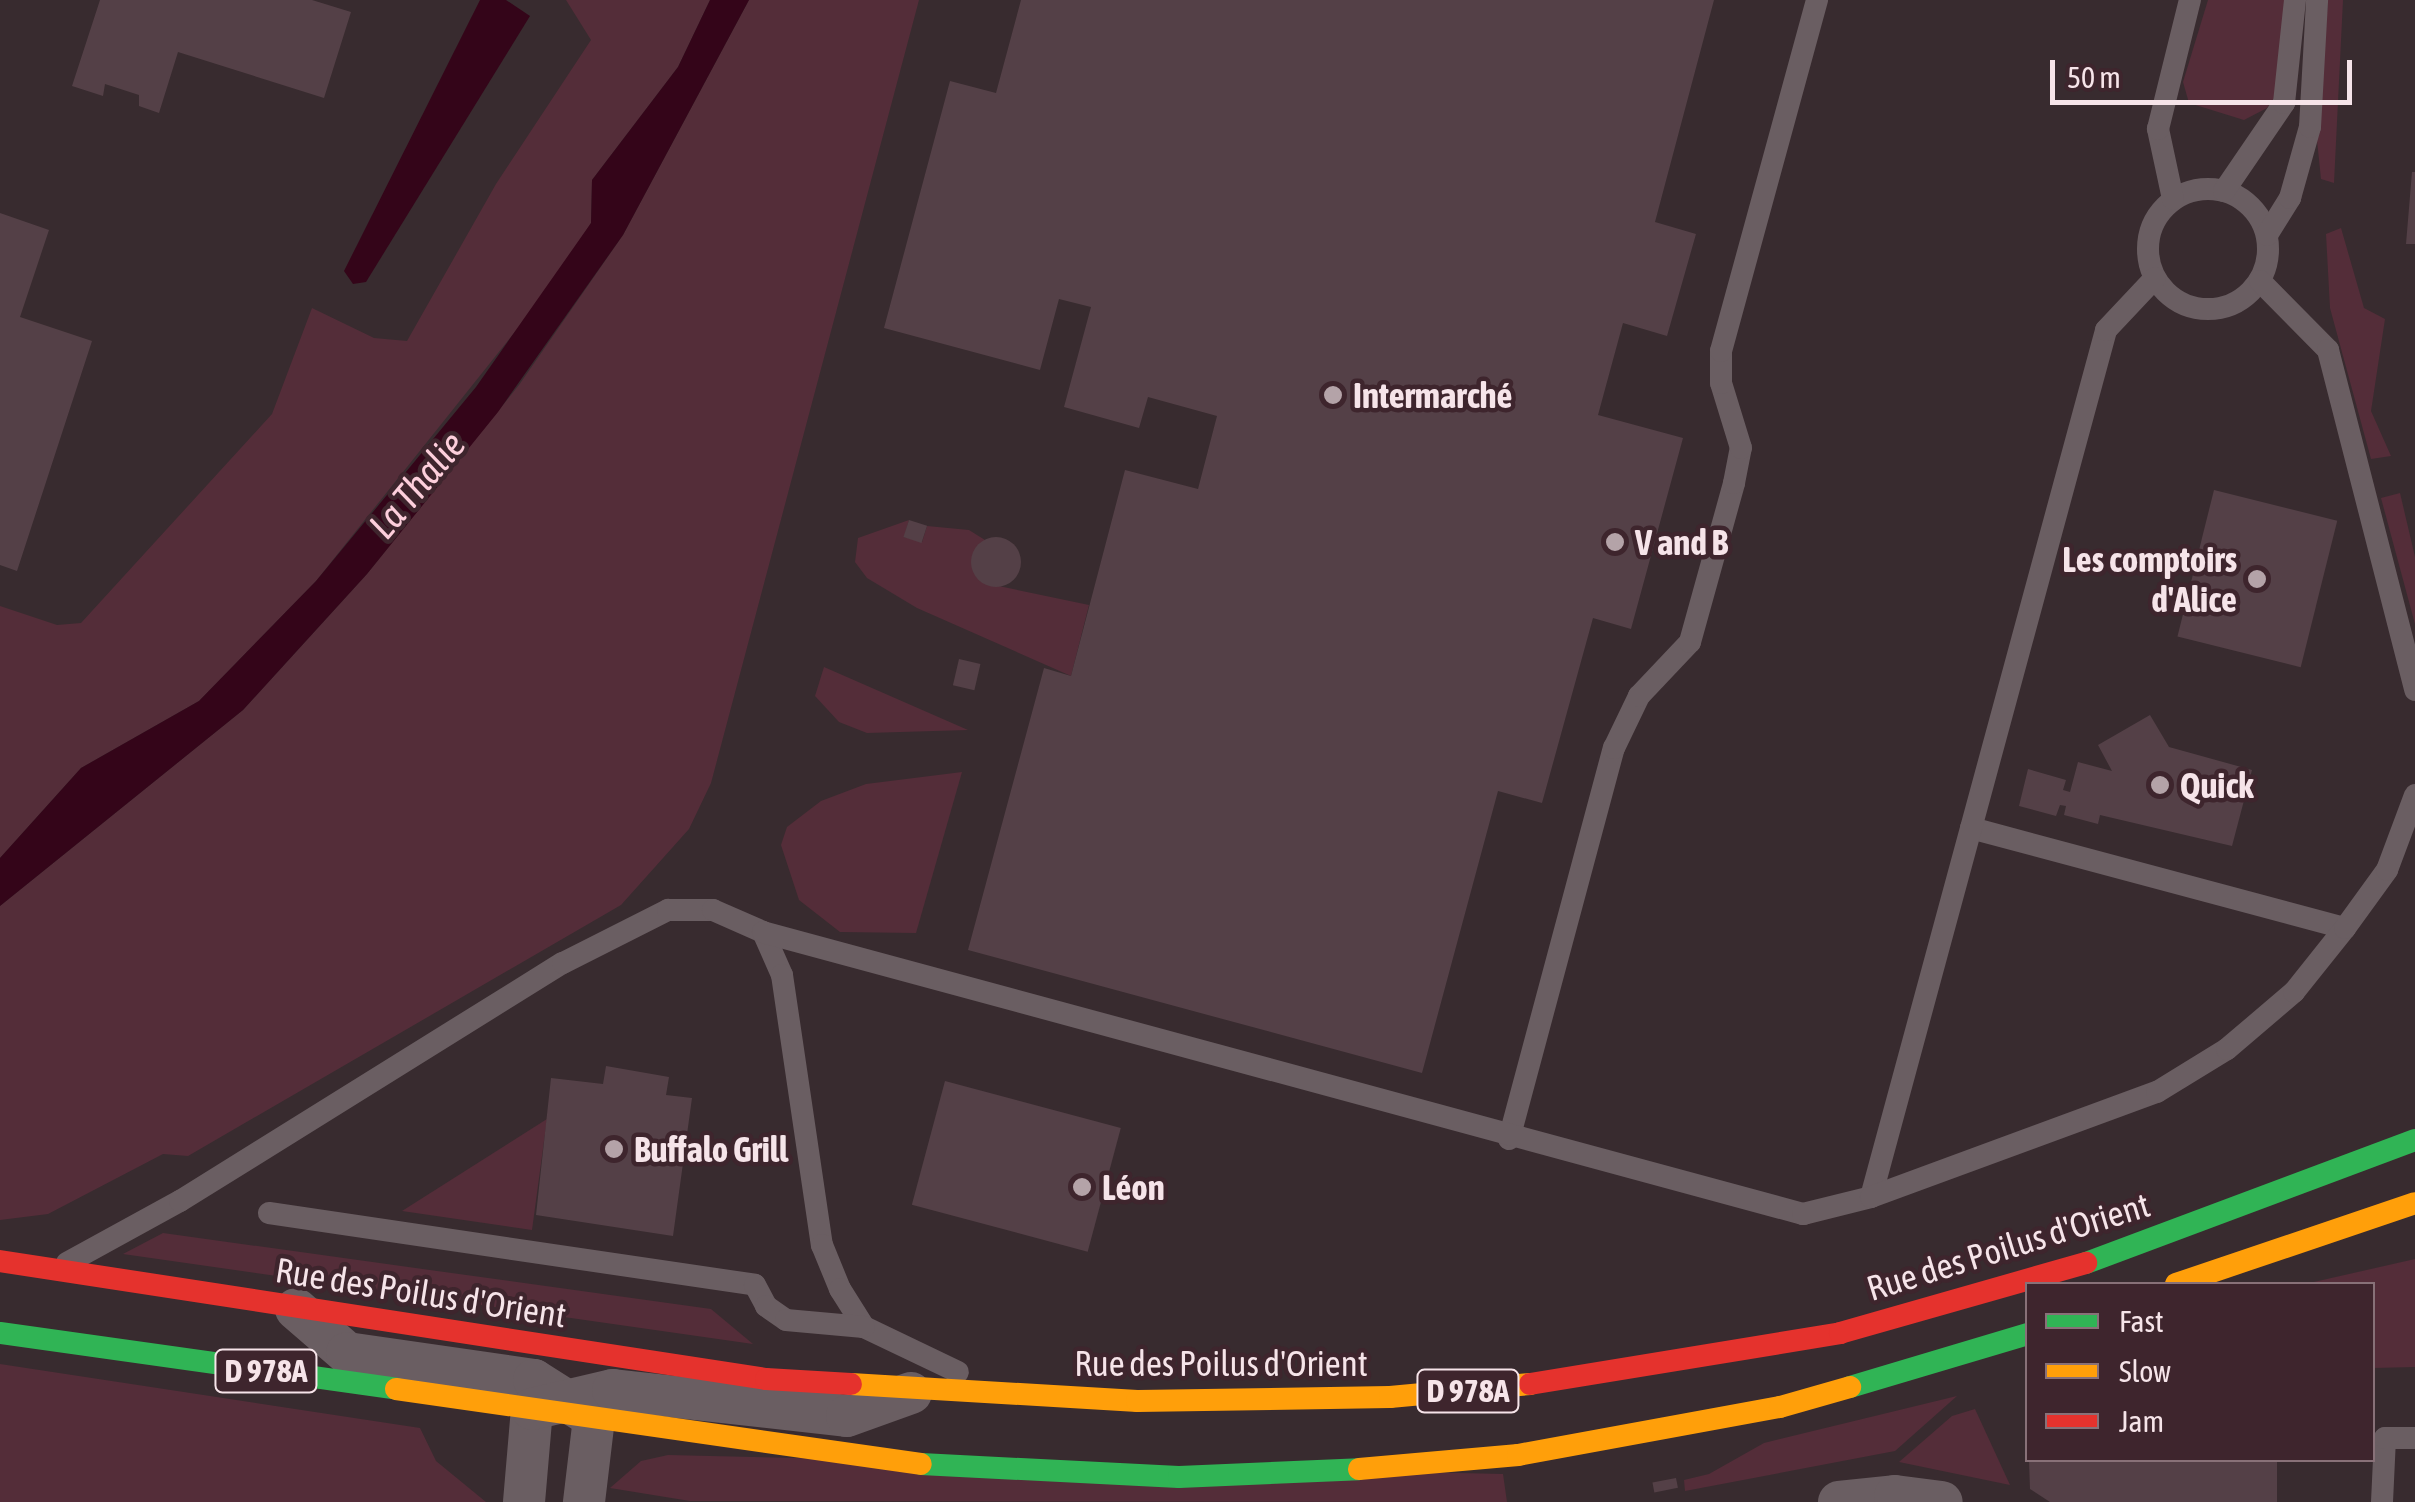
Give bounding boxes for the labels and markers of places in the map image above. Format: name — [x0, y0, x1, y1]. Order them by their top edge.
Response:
place label: Intermarché — [1353, 374, 1512, 416]
marker: Intermarché — [1322, 384, 1344, 406]
place label: V and B — [1635, 521, 1728, 563]
marker: V and B — [1604, 531, 1626, 553]
place label: Les comptoirs d'Alice — [2062, 538, 2237, 620]
marker: Les comptoirs d'Alice — [2246, 568, 2268, 590]
place label: Quick — [2180, 764, 2254, 806]
marker: Quick — [2149, 774, 2171, 796]
place label: Buffalo Grill — [634, 1128, 788, 1170]
marker: Buffalo Grill — [603, 1138, 625, 1160]
place label: Léon — [1102, 1166, 1165, 1208]
marker: Léon — [1071, 1176, 1093, 1198]

